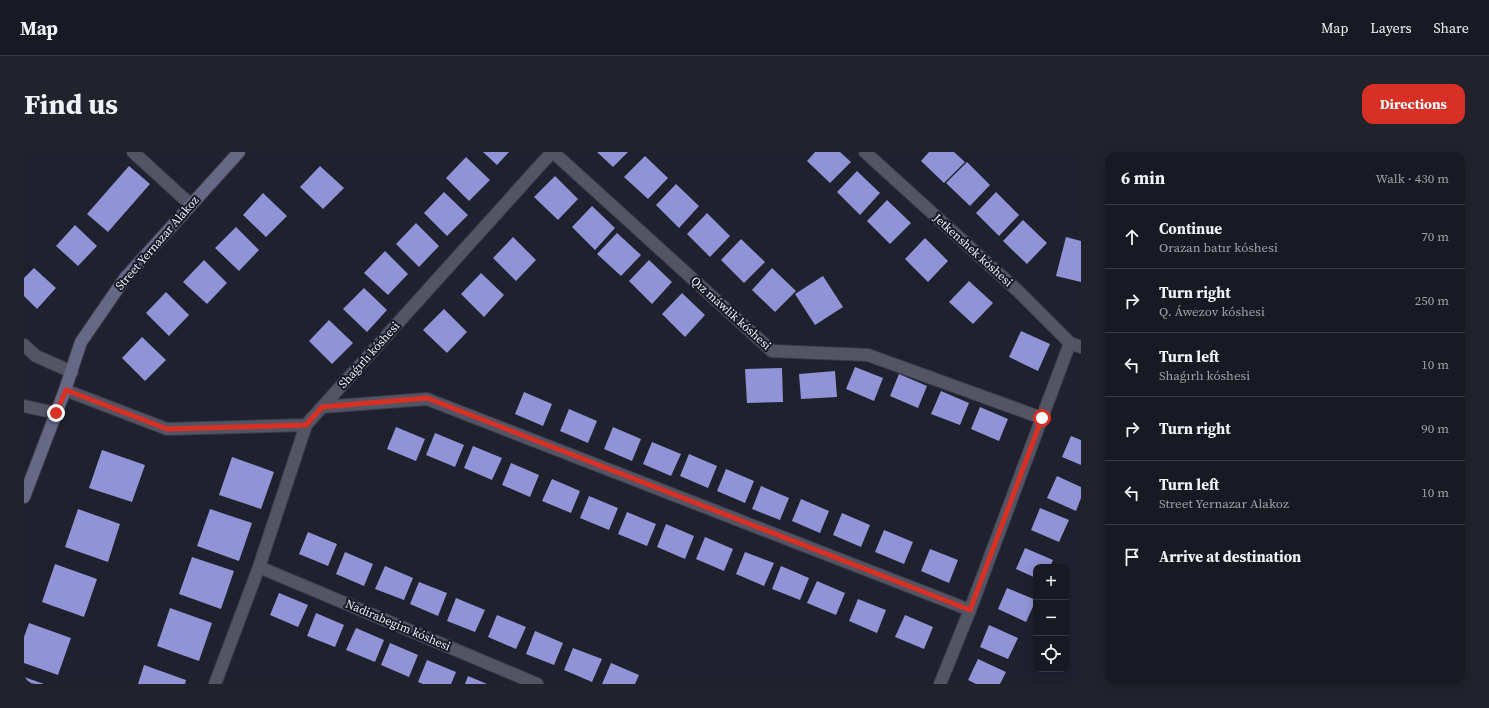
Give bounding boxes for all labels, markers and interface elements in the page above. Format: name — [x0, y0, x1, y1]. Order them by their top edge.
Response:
text: Map — [20, 15, 58, 41]
text: Map — [1321, 18, 1348, 38]
text: Layers — [1370, 18, 1412, 38]
text: Share — [1434, 18, 1469, 38]
button: Directions — [1362, 84, 1465, 124]
text: Find us — [24, 85, 118, 123]
text: 6 min — [1121, 166, 1165, 190]
text: Walk · 430 m — [1376, 170, 1449, 187]
street label: Street Yernazar Alakoz — [112, 192, 203, 293]
street label: Jetkenshek kóshesi — [929, 209, 1016, 290]
text: Continue — [1159, 218, 1222, 239]
icon: ahead — [1121, 226, 1143, 248]
text: 70 m — [1421, 228, 1449, 245]
text: Orazan batır kóshesi — [1159, 239, 1278, 256]
street label: Qız máwlik kóshesi — [688, 273, 775, 354]
text: Turn right — [1159, 282, 1231, 303]
icon: right — [1121, 290, 1143, 312]
text: 250 m — [1415, 292, 1449, 309]
text: Q. Áwezov kóshesi — [1159, 303, 1265, 320]
street label: Shaǵırlı kóshesi — [335, 318, 403, 392]
text: Turn left — [1159, 346, 1219, 367]
icon: left — [1121, 354, 1143, 376]
text: 10 m — [1421, 356, 1449, 373]
text: Shaǵırlı kóshesi — [1159, 367, 1250, 384]
route end — [47, 404, 65, 422]
route start — [1033, 409, 1051, 427]
icon: right — [1121, 418, 1143, 440]
text: Turn right — [1159, 418, 1231, 439]
text: 90 m — [1421, 420, 1449, 437]
text: Turn left — [1159, 474, 1219, 495]
icon: left — [1121, 482, 1143, 504]
text: 10 m — [1421, 484, 1449, 501]
text: Street Yernazar Alakoz — [1159, 495, 1289, 512]
icon: arrive — [1121, 546, 1143, 568]
text: Arrive at destination — [1159, 546, 1301, 567]
map controls — [1033, 564, 1069, 672]
button: + — [1033, 564, 1069, 600]
street label: Nadirabegim kóshesi — [343, 596, 453, 655]
button: − — [1033, 600, 1069, 636]
button: locate — [1033, 636, 1069, 672]

